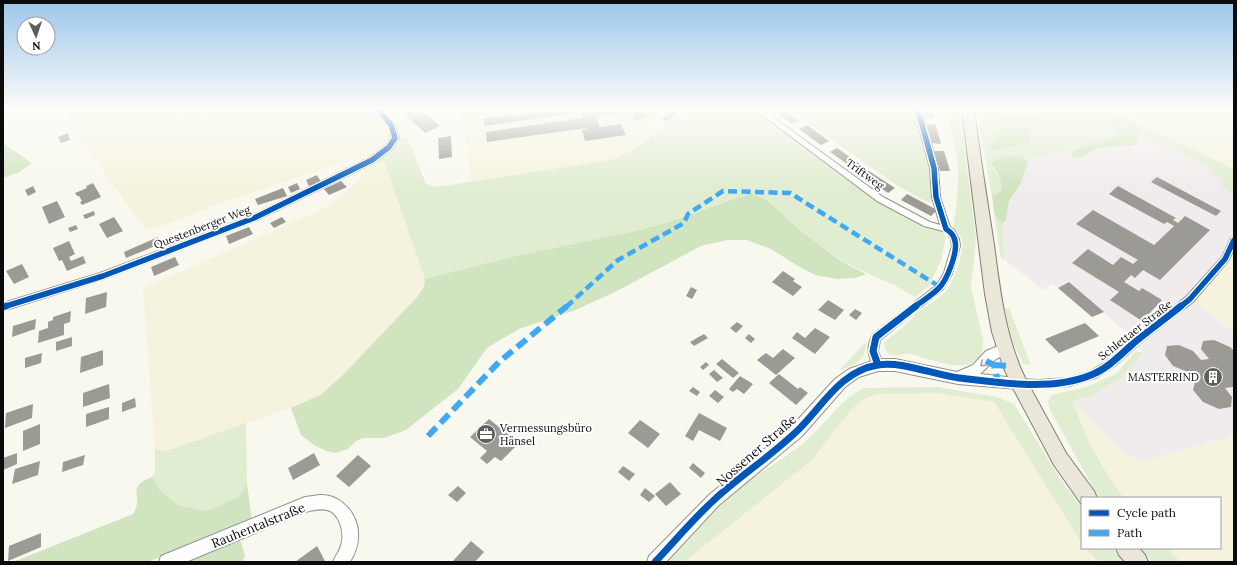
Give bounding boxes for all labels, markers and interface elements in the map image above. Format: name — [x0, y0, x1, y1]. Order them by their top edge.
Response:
north arrow — [16, 16, 56, 56]
text: N — [31, 39, 41, 53]
street label: Triftweg — [843, 155, 888, 193]
street label: Questenberger Weg — [152, 202, 253, 252]
street label: Schlettaer Straße — [1095, 297, 1175, 363]
one-way arrow — [980, 359, 988, 367]
building icon: MASTERRIND — [1202, 366, 1224, 388]
place label: MASTERRIND — [1128, 370, 1199, 384]
street label: Nossener Straße — [713, 411, 800, 490]
place label: Vermessungsbüro Hänsel — [499, 421, 592, 448]
office icon: Vermessungsbüro Hänsel — [475, 423, 497, 445]
legend — [1081, 497, 1221, 549]
street label: Rauhentalstraße — [209, 499, 308, 552]
text: Cycle path — [1117, 505, 1176, 520]
text: Path — [1117, 525, 1142, 540]

